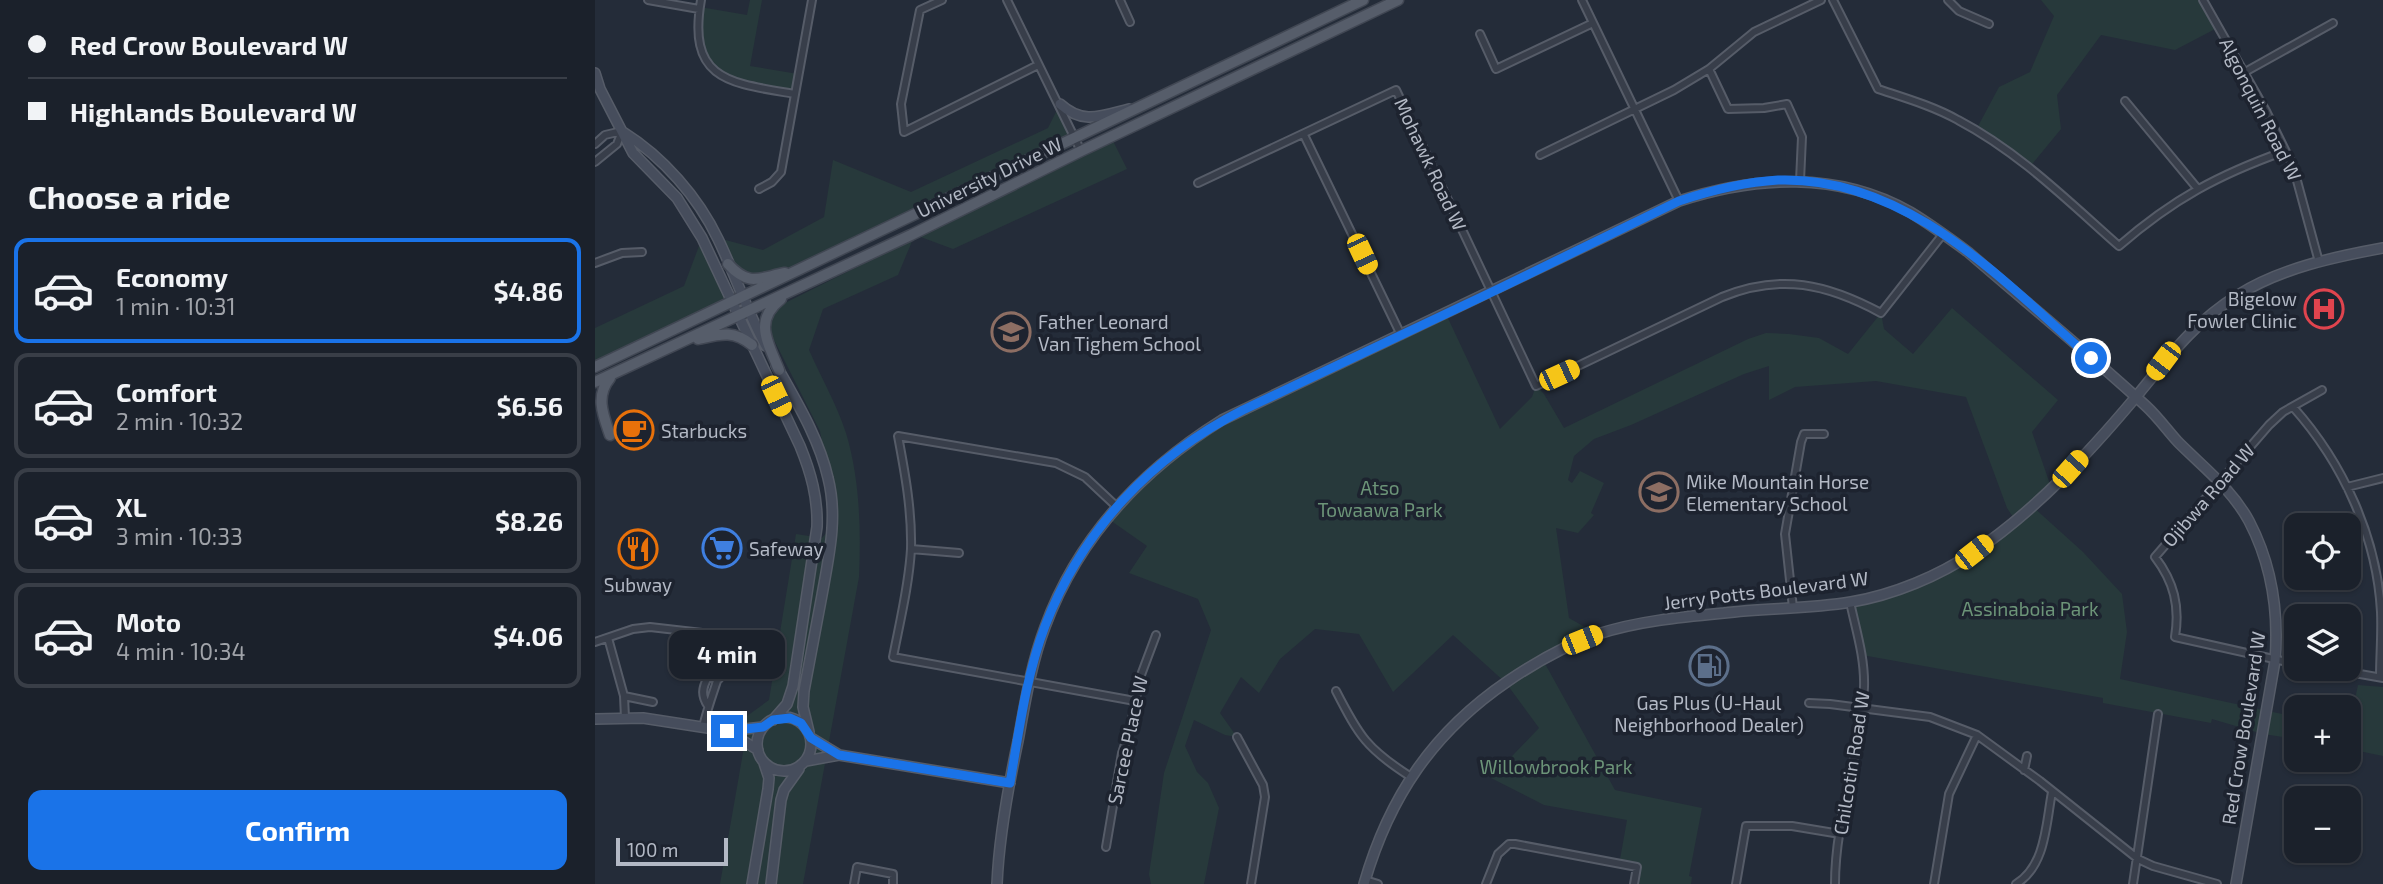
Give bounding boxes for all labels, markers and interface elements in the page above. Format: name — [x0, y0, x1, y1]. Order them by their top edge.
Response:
text: Red Crow Boulevard W — [70, 29, 348, 60]
street label: Algonquin Road W — [2215, 34, 2307, 184]
street label: Mohawk Road W — [1390, 94, 1472, 234]
text: Highlands Boulevard W — [70, 96, 357, 127]
street label: University Drive W — [913, 132, 1065, 222]
text: Choose a ride — [28, 177, 231, 215]
car — [1344, 231, 1381, 277]
icon: car — [32, 259, 95, 322]
text: Economy — [116, 261, 228, 292]
text: $4.86 — [493, 275, 563, 306]
place label: Bigelow Fowler Clinic — [2187, 287, 2297, 332]
hospital icon: Bigelow Fowler Clinic — [2303, 288, 2345, 330]
text: 1 min · 10:31 — [116, 292, 236, 320]
place label: Father Leonard Van Tighem School — [1038, 310, 1201, 355]
school or university icon: Father Leonard Van Tighem School — [990, 311, 1032, 353]
car — [2142, 338, 2185, 384]
route start — [2075, 342, 2107, 374]
car — [1536, 357, 1583, 393]
car — [758, 373, 795, 419]
icon: car — [32, 374, 95, 437]
text: Comfort — [116, 376, 217, 407]
text: $6.56 — [497, 390, 563, 421]
text: 2 min · 10:32 — [116, 407, 243, 435]
cafe icon: Starbucks — [613, 409, 655, 451]
place label: Starbucks — [661, 419, 747, 442]
street label: Ojibwa Road W — [2157, 439, 2259, 551]
car — [2049, 446, 2092, 492]
place label: Mike Mountain Horse Elementary School — [1686, 470, 1869, 515]
school or university icon: Mike Mountain Horse Elementary School — [1638, 471, 1680, 513]
park label: Atso Towaawa Park — [1317, 476, 1443, 521]
icon: car — [32, 489, 95, 552]
text: XL — [116, 491, 147, 522]
text: $8.26 — [495, 505, 563, 536]
map controls — [2284, 513, 2361, 863]
button: locate — [2284, 513, 2361, 590]
text: 3 min · 10:33 — [116, 522, 243, 550]
supermarket icon: Safeway — [701, 527, 743, 569]
restaurant icon: Subway — [617, 528, 659, 570]
car — [1951, 531, 1998, 573]
place label: Safeway — [749, 537, 823, 560]
street label: Jerry Potts Boulevard W — [1662, 566, 1870, 614]
place label: Subway — [604, 573, 672, 596]
park label: Assinaboia Park — [1961, 597, 2099, 620]
icon: car — [32, 604, 95, 667]
button: layers — [2284, 604, 2361, 681]
text: Moto — [116, 606, 181, 637]
text: $4.06 — [493, 620, 563, 651]
car — [1559, 622, 1606, 658]
callout: 4 min — [669, 630, 785, 678]
street label: Red Crow Boulevard W — [2216, 630, 2270, 826]
text: 4 min · 10:34 — [116, 637, 246, 665]
text: 4 min — [697, 640, 757, 668]
fuel station icon: Gas Plus (U-Haul Neighborhood Dealer) — [1688, 645, 1730, 687]
street label: Sarcee Place W — [1102, 674, 1152, 806]
street label: Chilcotin Road W — [1828, 690, 1874, 836]
place label: Gas Plus (U-Haul Neighborhood Dealer) — [1614, 691, 1804, 736]
button: + — [2284, 695, 2361, 772]
route end — [711, 715, 743, 747]
park label: Willowbrook Park — [1480, 755, 1633, 778]
button: − — [2284, 786, 2361, 863]
button: Confirm — [28, 790, 567, 870]
scale bar — [616, 835, 728, 867]
text: 100 m — [627, 838, 678, 861]

